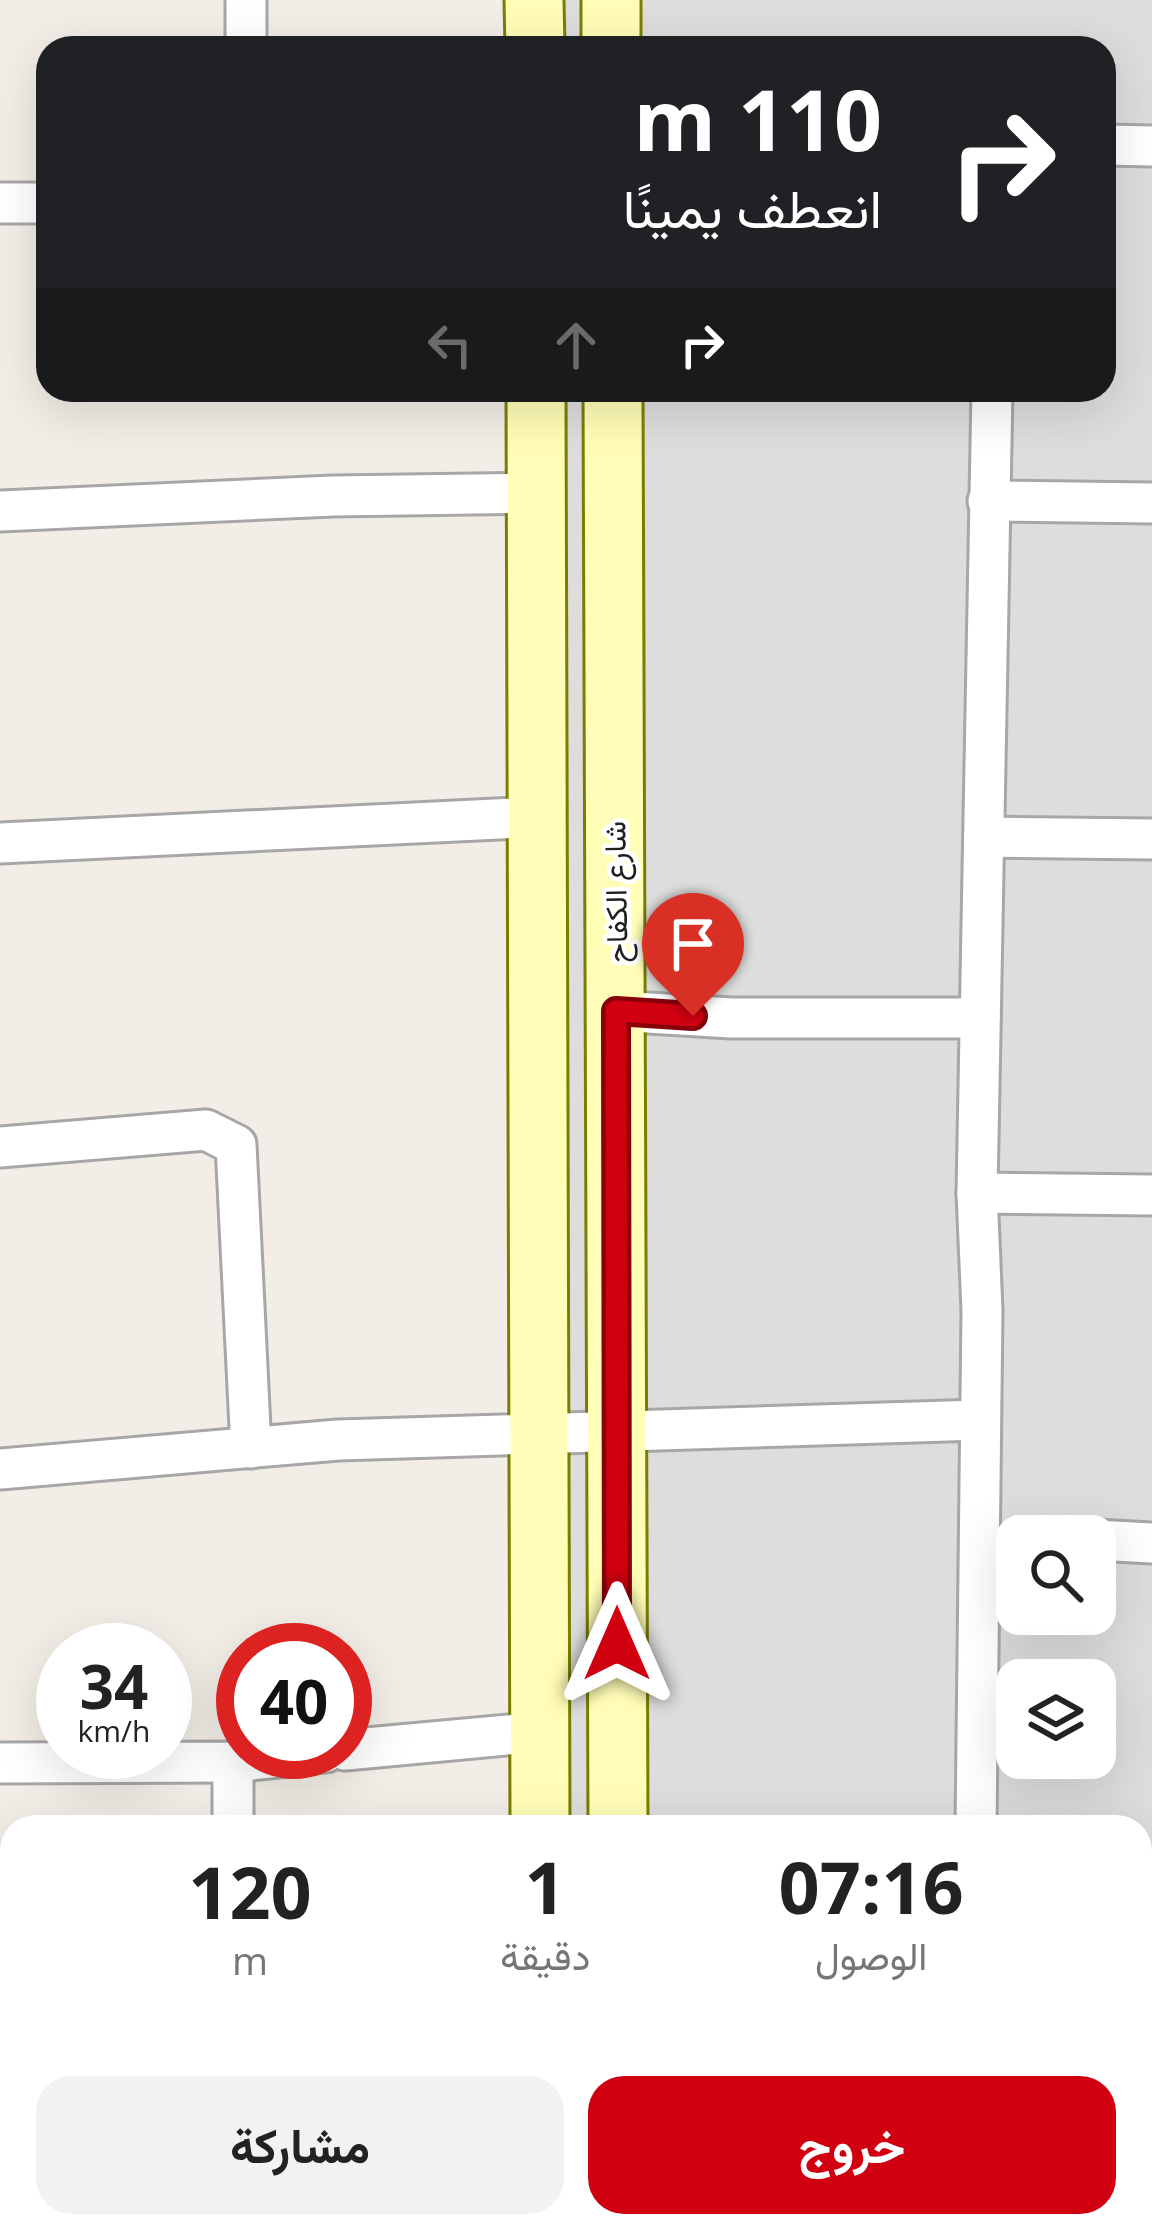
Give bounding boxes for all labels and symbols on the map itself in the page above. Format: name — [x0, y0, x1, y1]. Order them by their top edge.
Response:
street label: شارع الكفاح — [593, 821, 638, 963]
pin — [642, 893, 744, 1016]
position arrow — [554, 1581, 680, 1707]
speed limit sign: 40 — [216, 1623, 372, 1779]

